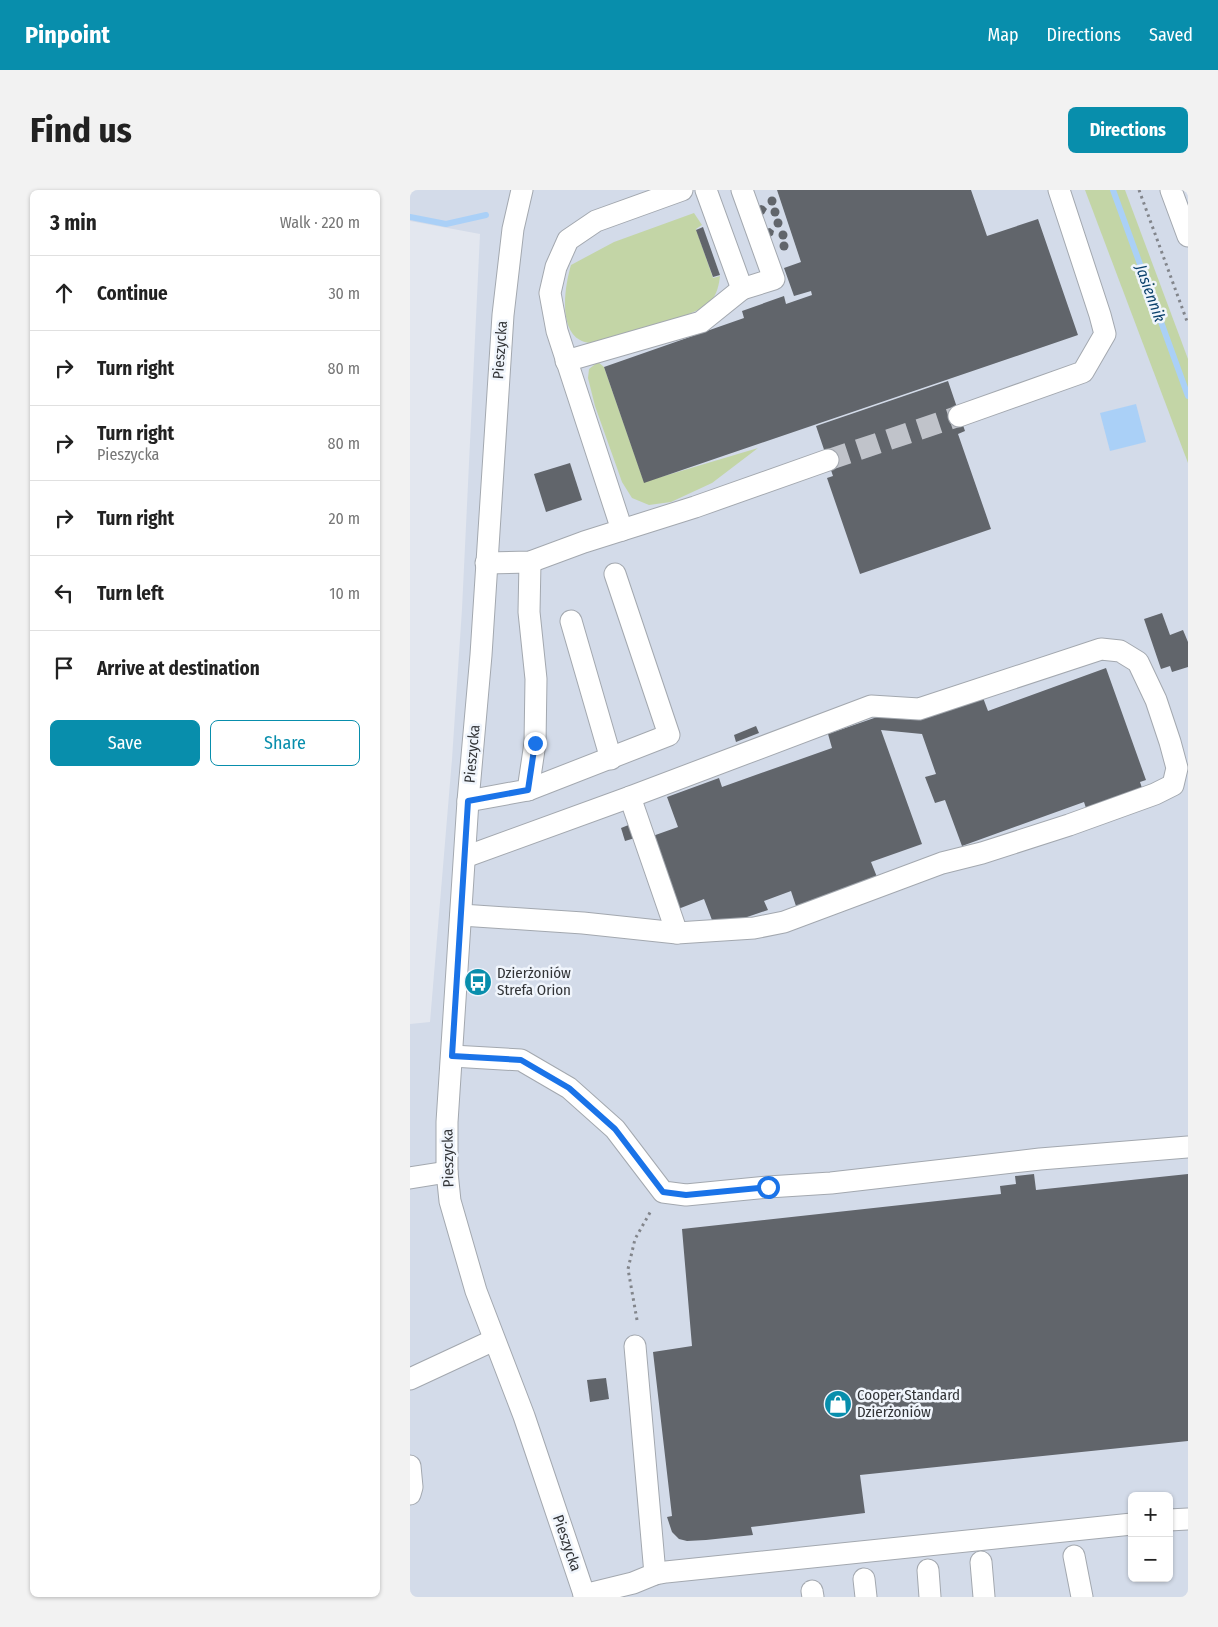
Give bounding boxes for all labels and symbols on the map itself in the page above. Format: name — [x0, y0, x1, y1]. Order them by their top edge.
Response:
water label: Jasiennik — [1131, 261, 1170, 325]
street label: Pieszycka — [489, 320, 511, 380]
street label: Pieszycka — [460, 724, 484, 784]
route end — [524, 732, 547, 755]
place label: Dzierżoniów Strefa Orion — [497, 964, 571, 999]
bus stop icon: Dzierżoniów Strefa Orion — [463, 967, 493, 997]
street label: Pieszycka — [438, 1129, 458, 1187]
route start — [757, 1176, 780, 1199]
place label: Cooper Standard Dzierżoniów — [857, 1386, 960, 1421]
shop icon: Cooper Standard Dzierżoniów — [823, 1389, 853, 1419]
street label: Pieszycka — [549, 1512, 585, 1574]

